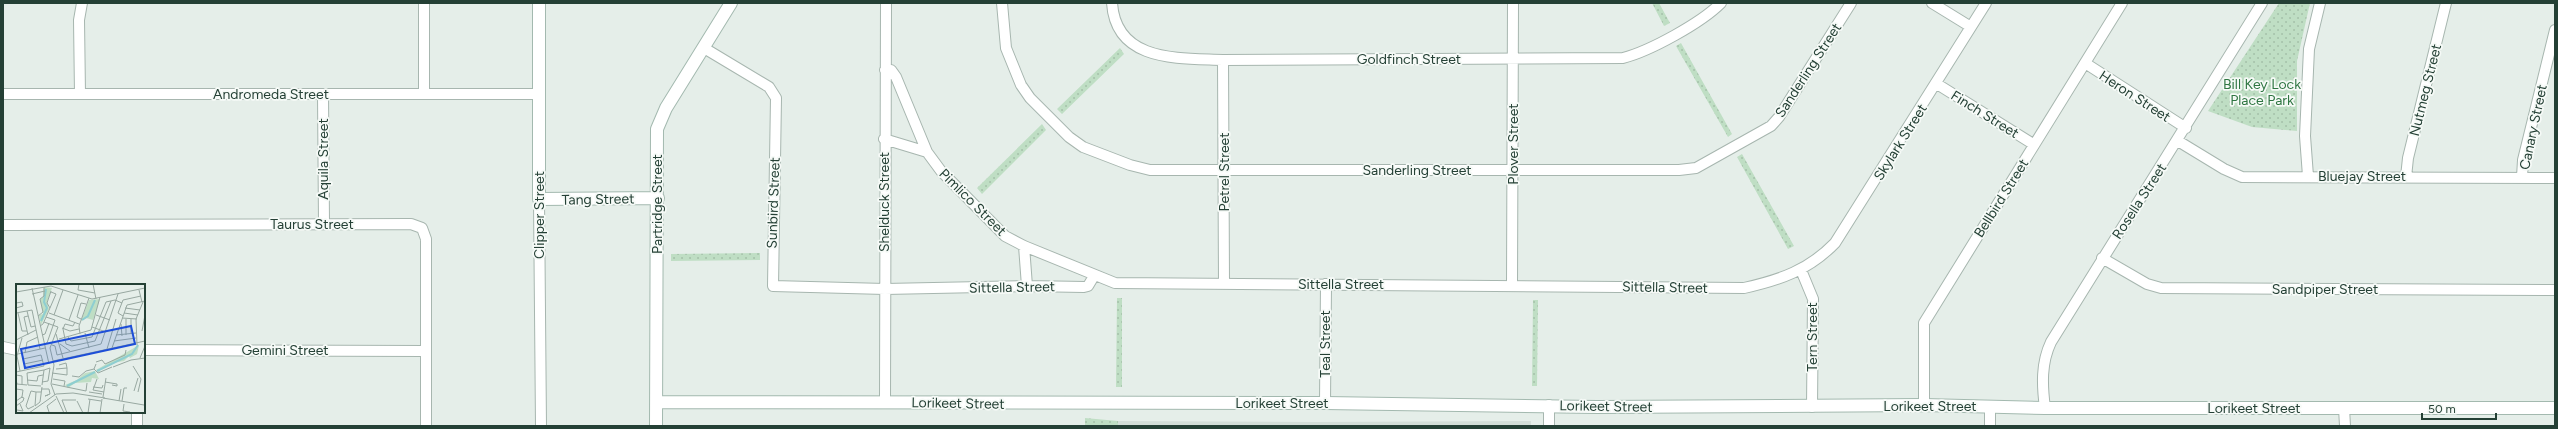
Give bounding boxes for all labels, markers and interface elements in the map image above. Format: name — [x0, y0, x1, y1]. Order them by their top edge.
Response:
street label: Sanderling Street — [1772, 20, 1845, 121]
street label: Nutmeg Street — [2406, 42, 2445, 138]
street label: Goldfinch Street — [1357, 51, 1461, 68]
street label: Heron Street — [2096, 67, 2174, 126]
park label: Bill Key Lock Place Park — [2223, 76, 2301, 109]
street label: Canary Street — [2516, 83, 2551, 171]
street label: Andromeda Street — [213, 86, 329, 103]
street label: Finch Street — [1948, 87, 2022, 142]
street label: Skylark Street — [1870, 101, 1931, 184]
street label: Plover Street — [1505, 103, 1522, 185]
street label: Aquila Street — [315, 118, 332, 200]
street label: Petrel Street — [1216, 132, 1233, 212]
street label: Shelduck Street — [876, 152, 893, 252]
street label: Partridge Street — [649, 154, 666, 254]
street label: Bellbird Street — [1971, 156, 2032, 241]
street label: Sunbird Street — [763, 157, 784, 249]
street label: Rosella Street — [2109, 160, 2170, 242]
street label: Sanderling Street — [1362, 162, 1472, 179]
street label: Pimlico Street — [936, 165, 1010, 239]
street label: Bluejay Street — [2318, 168, 2406, 185]
street label: Clipper Street — [531, 171, 548, 259]
street label: Tang Street — [562, 190, 635, 209]
street label: Taurus Street — [270, 216, 354, 233]
street label: Sittella Street — [1298, 276, 1384, 293]
street label: Sittella Street — [969, 278, 1055, 297]
street label: Sittella Street — [1622, 278, 1708, 297]
street label: Sandpiper Street — [2272, 281, 2378, 298]
inset map — [16, 284, 145, 413]
street label: Tern Street — [1804, 302, 1821, 372]
street label: Teal Street — [1317, 310, 1334, 378]
street label: Gemini Street — [241, 342, 329, 359]
street label: Lorikeet Street — [911, 394, 1005, 413]
street label: Lorikeet Street — [1235, 395, 1329, 412]
scale bar — [2422, 395, 2496, 421]
street label: Lorikeet Street — [1559, 397, 1653, 416]
street label: Lorikeet Street — [1883, 398, 1977, 415]
street label: Lorikeet Street — [2207, 400, 2301, 417]
text: 50 m — [2428, 402, 2456, 416]

